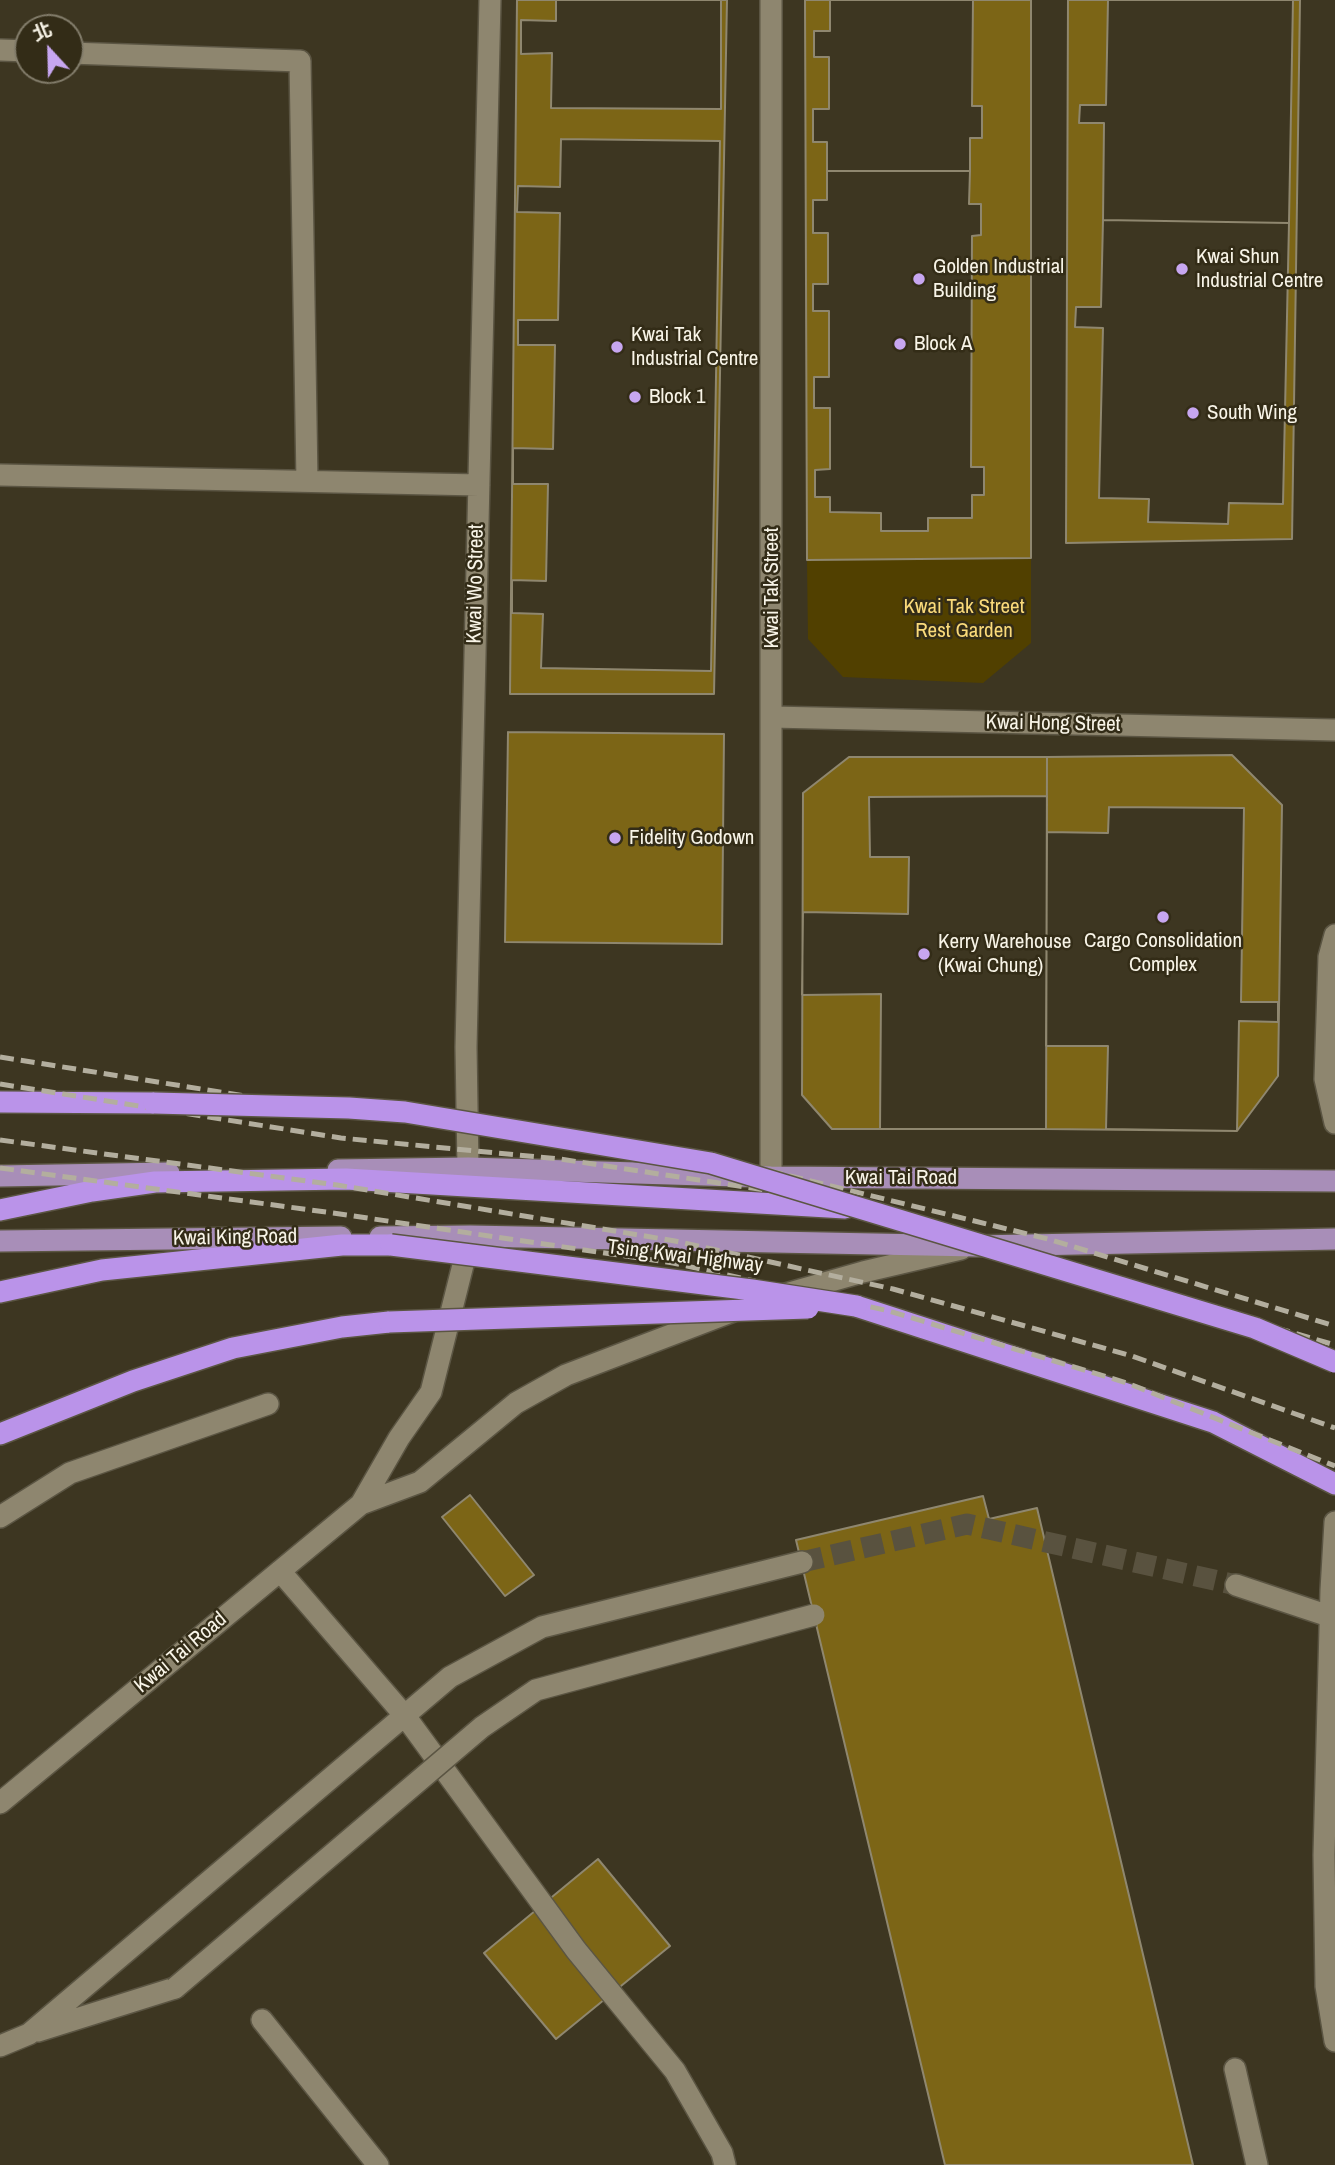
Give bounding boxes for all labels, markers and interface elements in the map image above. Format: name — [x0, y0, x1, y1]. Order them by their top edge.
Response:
north arrow — [14, 14, 84, 84]
text: 北 — [28, 16, 56, 47]
place label: Kwai Shun Industrial Centre — [1196, 244, 1323, 294]
place label: Golden Industrial Building — [933, 254, 1064, 304]
marker: Kwai Shun Industrial Centre — [1174, 261, 1190, 277]
marker: Golden Industrial Building — [911, 271, 927, 287]
place label: Kwai Tak Industrial Centre — [631, 322, 758, 372]
place label: Block A — [914, 331, 972, 357]
marker: Block A — [892, 336, 908, 352]
marker: Kwai Tak Industrial Centre — [609, 339, 625, 355]
place label: Block 1 — [649, 384, 705, 410]
marker: Block 1 — [627, 389, 643, 405]
place label: South Wing — [1207, 400, 1297, 426]
marker: South Wing — [1185, 405, 1201, 421]
street label: Kwai Wo Street — [462, 524, 490, 644]
street label: Kwai Tak Street — [759, 528, 785, 648]
park label: Kwai Tak Street Rest Garden — [904, 594, 1024, 644]
street label: Kwai Hong Street — [985, 710, 1121, 738]
place label: Fidelity Godown — [629, 825, 754, 851]
marker: Fidelity Godown — [607, 830, 623, 846]
marker: Cargo Consolidation Complex — [1155, 909, 1171, 925]
place label: Cargo Consolidation Complex — [1084, 928, 1242, 978]
place label: Kerry Warehouse (Kwai Chung) — [938, 929, 1071, 979]
marker: Kerry Warehouse (Kwai Chung) — [916, 946, 932, 962]
street label: Kwai Tai Road — [845, 1165, 957, 1191]
street label: Kwai King Road — [173, 1224, 297, 1252]
street label: Tsing Kwai Highway — [606, 1235, 764, 1279]
street label: Kwai Tai Road — [130, 1607, 232, 1699]

